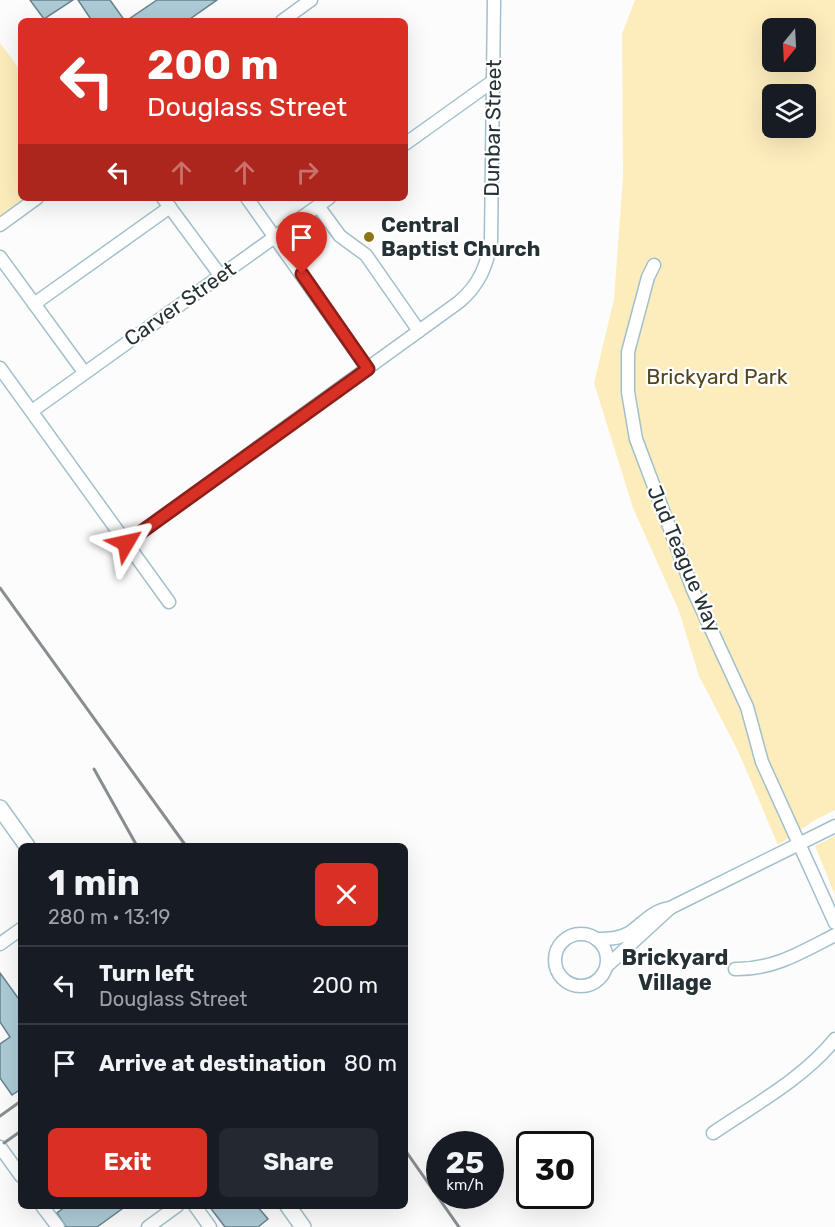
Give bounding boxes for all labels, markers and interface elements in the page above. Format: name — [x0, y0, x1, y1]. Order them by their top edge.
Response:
north arrow — [762, 18, 816, 72]
map controls — [762, 18, 816, 138]
text: 200 m — [147, 40, 279, 90]
icon: left — [48, 42, 126, 120]
street label: Dunbar Street — [479, 59, 506, 197]
button: layers — [762, 84, 816, 138]
text: Douglass Street — [147, 91, 347, 123]
icon: left — [102, 156, 135, 189]
icon: ahead — [165, 156, 198, 189]
icon: ahead — [228, 156, 261, 189]
icon: right — [291, 156, 324, 189]
pin — [276, 212, 327, 274]
place label: Central Baptist Church — [381, 212, 540, 261]
icon: arrive — [285, 221, 318, 254]
marker: Central Baptist Church — [362, 230, 376, 244]
street label: Carver Street — [119, 256, 240, 351]
park label: Brickyard Park — [646, 364, 788, 389]
street label: Jud Teague Way — [642, 481, 727, 637]
position arrow — [94, 511, 158, 575]
text: 1 min — [48, 861, 140, 904]
button: close — [315, 863, 378, 926]
text: 280 m · 13:19 — [48, 905, 170, 929]
district label: Brickyard Village — [621, 944, 729, 996]
text: Turn left — [99, 960, 194, 987]
icon: left — [48, 969, 81, 1002]
text: 200 m — [312, 972, 378, 999]
text: Douglass Street — [99, 987, 247, 1011]
icon: arrive — [48, 1047, 81, 1080]
text: Arrive at destination — [99, 1050, 326, 1077]
text: 80 m — [344, 1050, 397, 1077]
button: Exit — [48, 1128, 207, 1197]
button: Share — [219, 1128, 378, 1197]
speed limit sign: 30 — [516, 1131, 594, 1209]
text: 25 — [446, 1145, 484, 1181]
text: km/h — [446, 1176, 484, 1194]

